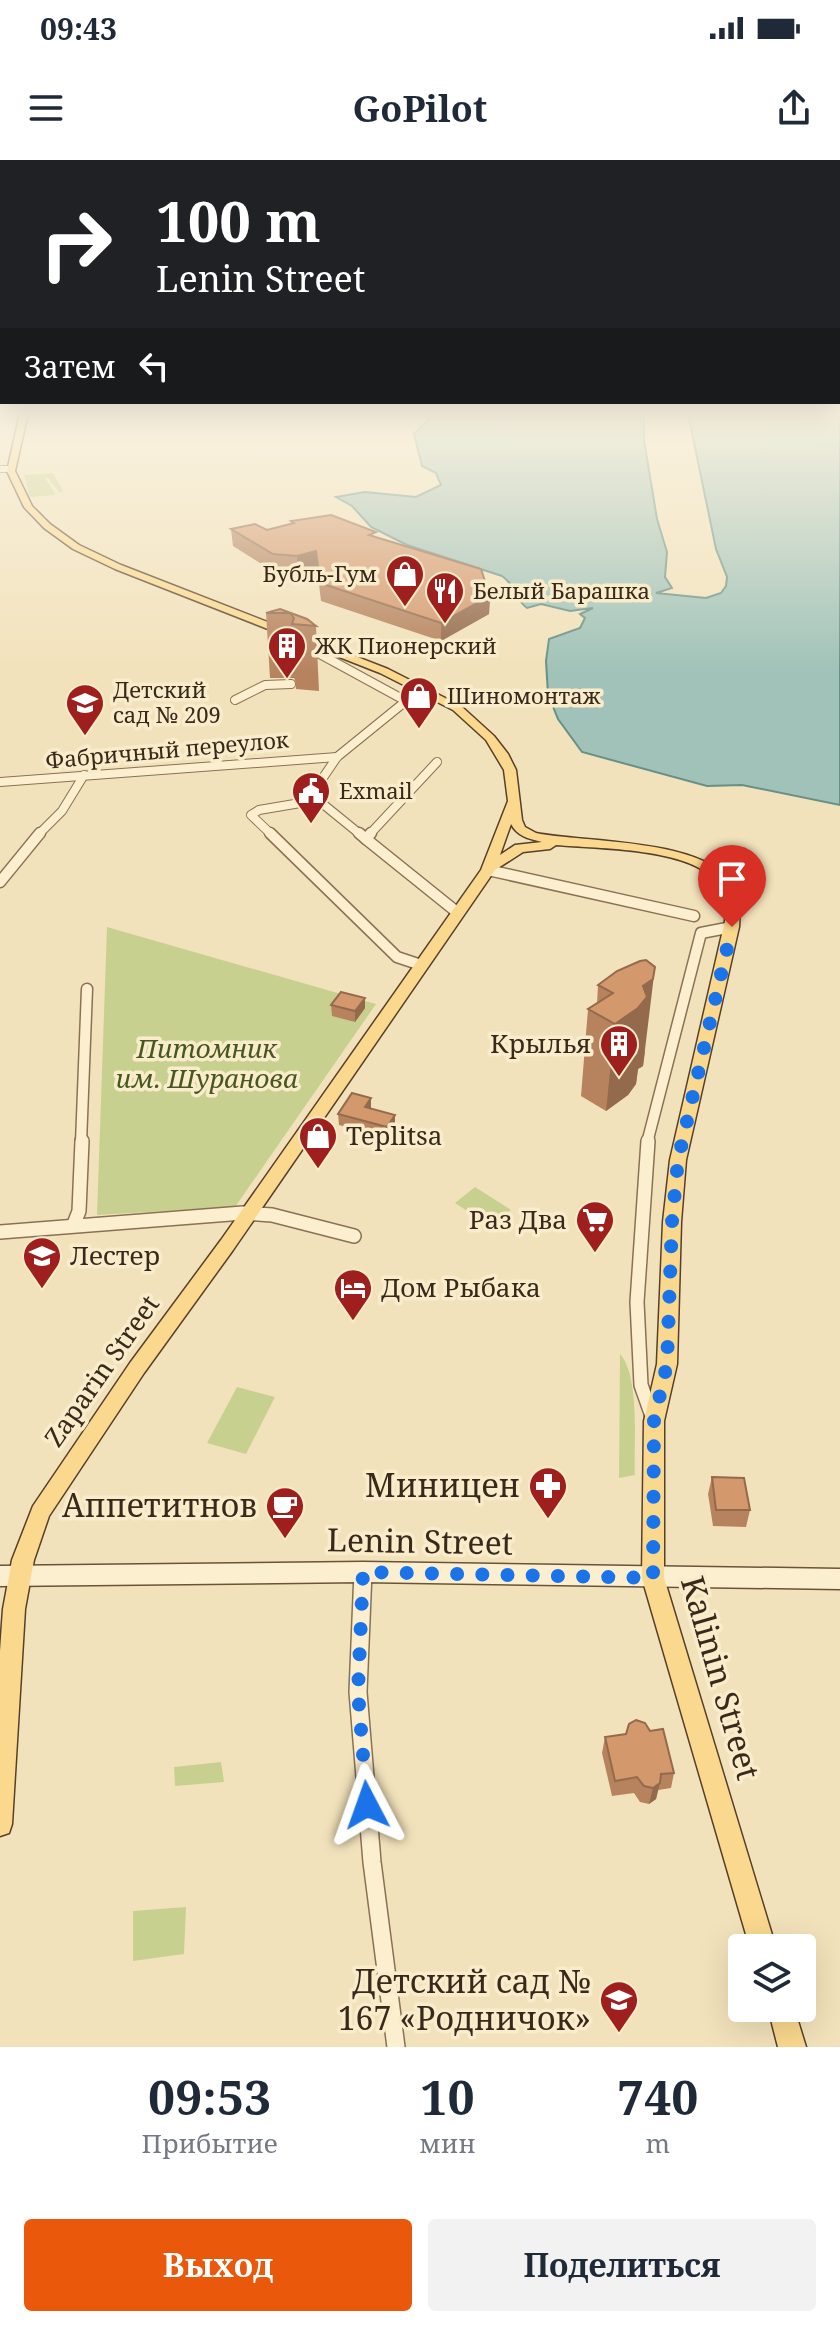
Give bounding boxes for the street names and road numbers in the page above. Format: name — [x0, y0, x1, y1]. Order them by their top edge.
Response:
street label: Фабричный переулок — [44, 723, 291, 775]
street label: Zaparin Street — [36, 1288, 167, 1453]
street label: Lenin Street — [327, 1517, 513, 1564]
street label: Kalinin Street — [672, 1571, 771, 1784]

